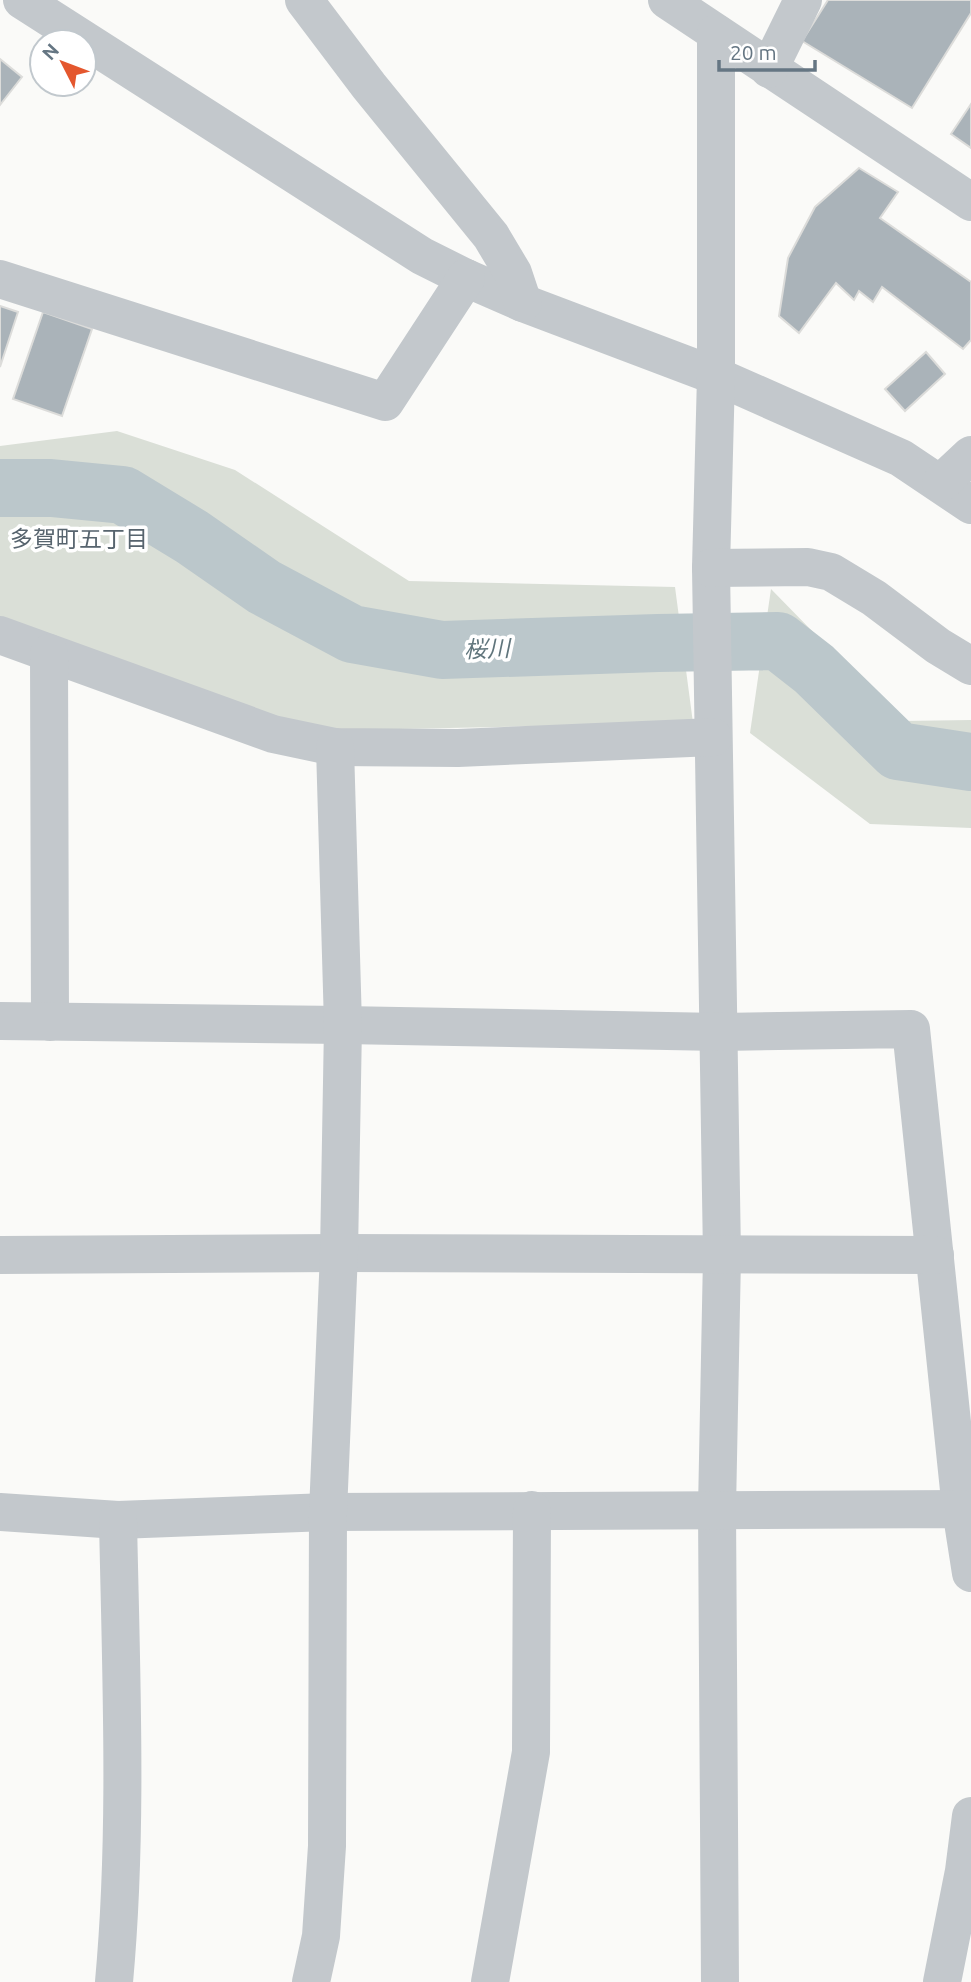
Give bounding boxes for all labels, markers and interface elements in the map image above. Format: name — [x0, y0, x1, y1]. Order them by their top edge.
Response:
north arrow — [28, 28, 98, 98]
scale bar — [719, 28, 815, 72]
text: N — [37, 39, 63, 64]
text: 20 m — [730, 40, 777, 64]
district label: 多賀町五丁目 — [10, 526, 148, 551]
water label: 桜川 — [464, 635, 513, 662]

